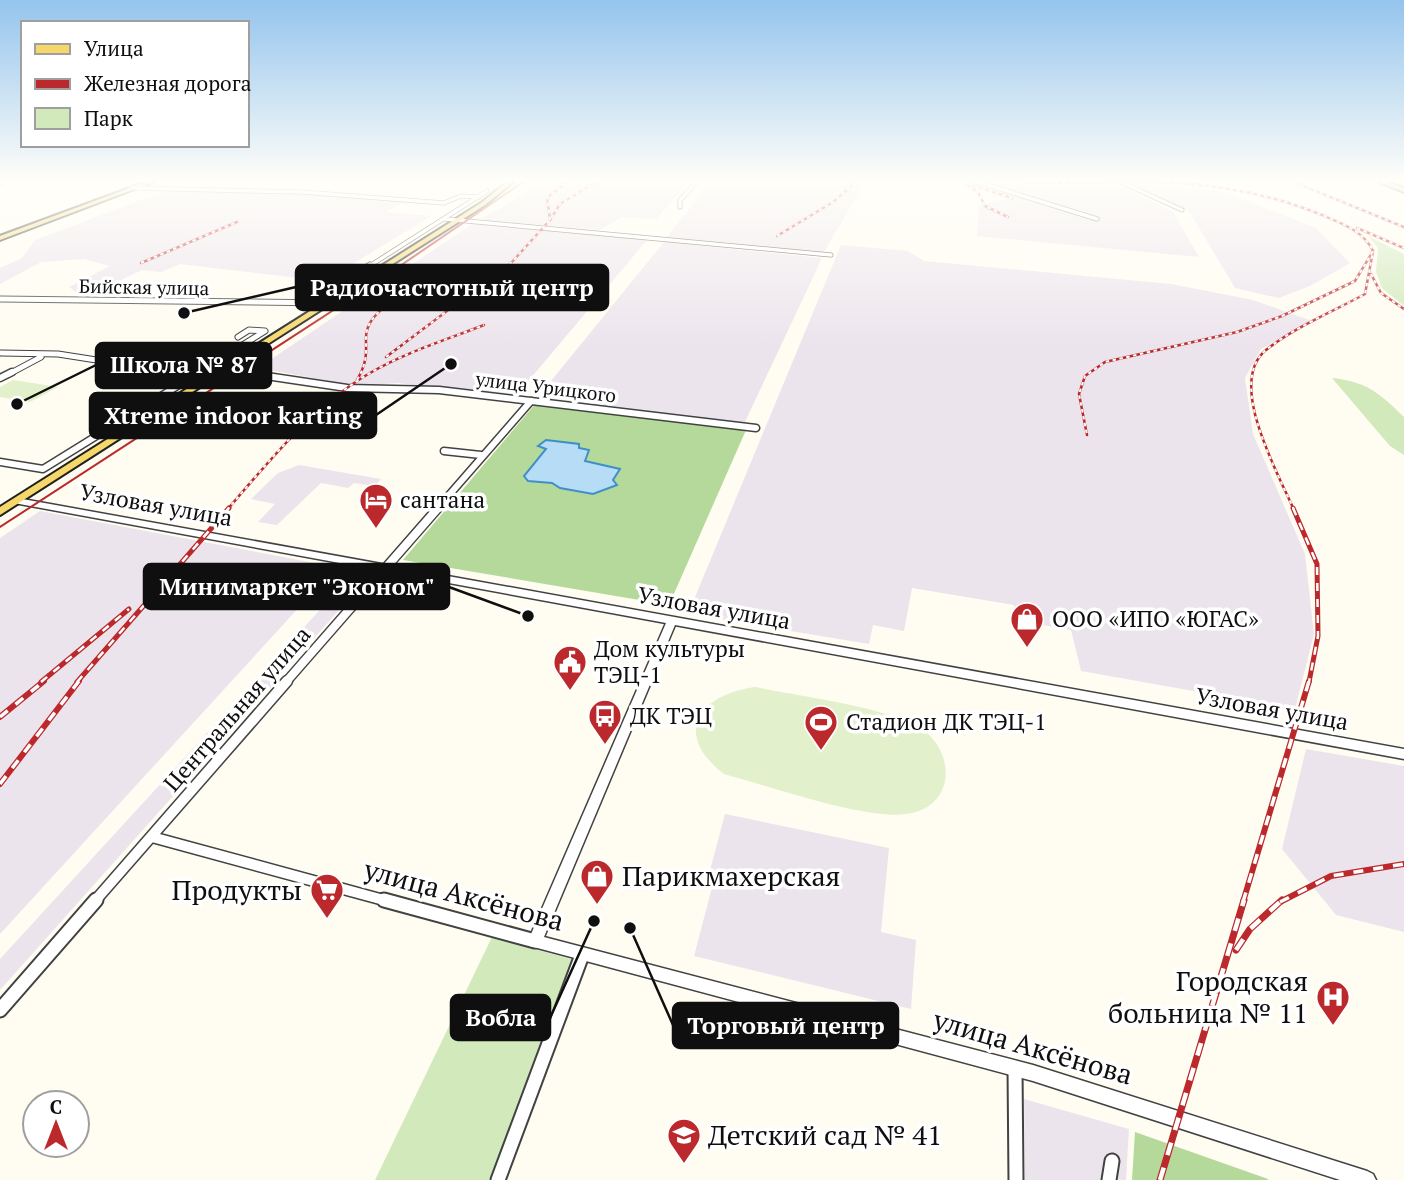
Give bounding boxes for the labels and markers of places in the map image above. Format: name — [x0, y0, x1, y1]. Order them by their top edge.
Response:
callout: Радиочастотный центр — [296, 265, 608, 310]
callout: Школа № 87 — [96, 343, 271, 388]
callout: Xtreme indoor karting — [90, 393, 376, 438]
hotel icon: сантана — [357, 481, 395, 530]
place label: сантана — [400, 484, 486, 515]
callout: Минимаркет "Эконом" — [144, 564, 449, 609]
shop icon: ООО «ИПО «ЮГАС» — [1008, 600, 1046, 649]
place label: ООО «ИПО «ЮГАС» — [1052, 603, 1259, 634]
place label: Дом культуры ТЭЦ-1 — [594, 633, 745, 690]
public building icon: Дом культуры ТЭЦ-1 — [551, 643, 589, 692]
bus stop icon: ДК ТЭЦ — [586, 697, 624, 746]
place label: ДК ТЭЦ — [630, 700, 712, 731]
sports icon: Стадион ДК ТЭЦ-1 — [802, 703, 840, 752]
place label: Стадион ДК ТЭЦ-1 — [846, 706, 1047, 737]
shop icon: Парикмахерская — [578, 857, 616, 906]
place label: Парикмахерская — [622, 857, 840, 894]
place label: Продукты — [171, 871, 302, 908]
supermarket icon: Продукты — [308, 871, 346, 920]
place label: Городская больница № 11 — [1108, 962, 1308, 1031]
hospital icon: Городская больница № 11 — [1314, 978, 1352, 1027]
callout: Вобла — [451, 995, 550, 1040]
callout: Торговый центр — [673, 1003, 898, 1048]
school or university icon: Детский сад № 41 — [665, 1116, 703, 1165]
place label: Детский сад № 41 — [708, 1116, 942, 1153]

